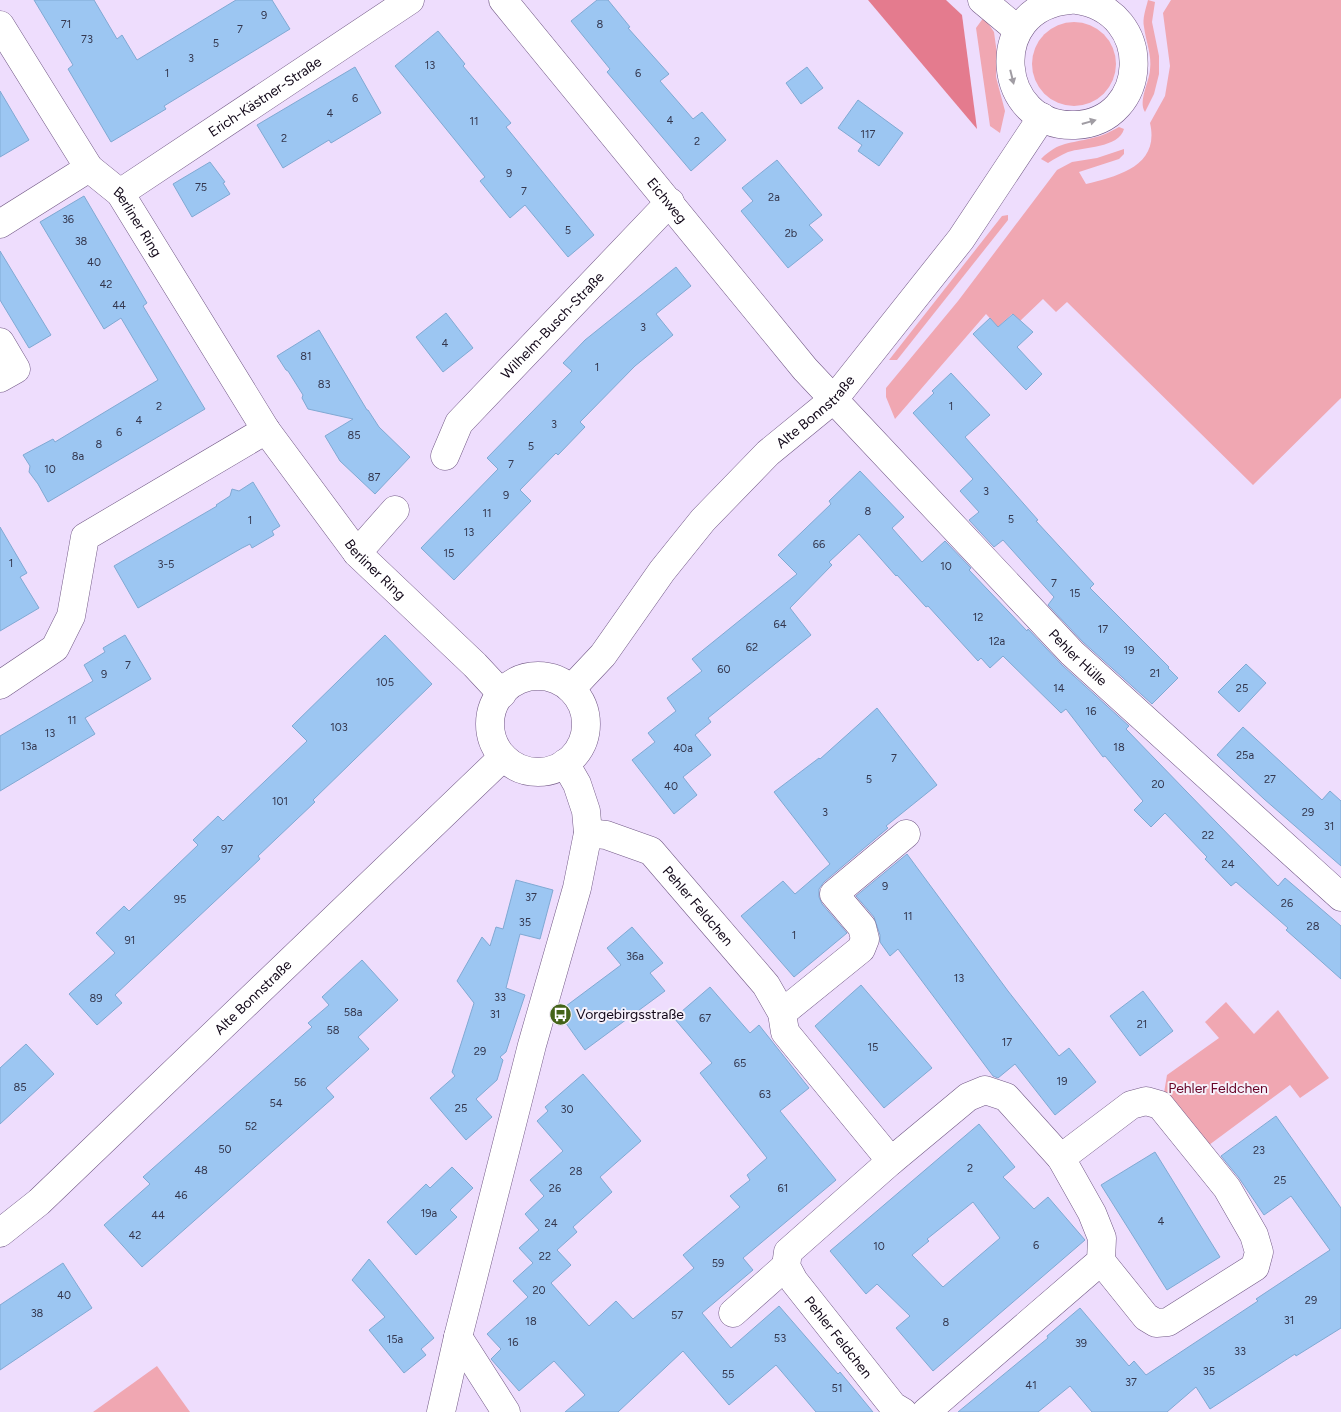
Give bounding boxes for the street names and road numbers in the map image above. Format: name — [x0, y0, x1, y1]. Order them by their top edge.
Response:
street label: Erich-Kästner-Straße — [205, 53, 325, 141]
street label: Eichweg — [643, 175, 690, 227]
street label: Berliner Ring — [110, 183, 165, 260]
street label: Wilhelm-Busch-Straße — [498, 268, 608, 383]
street label: Alte Bonnstraße — [773, 372, 859, 452]
street label: Berliner Ring — [341, 536, 409, 604]
street label: Pehler Hülle — [1045, 626, 1111, 690]
street label: Pehler Feldchen — [659, 863, 737, 950]
street label: Alte Bonnstraße — [211, 956, 296, 1038]
street label: Pehler Feldchen — [800, 1293, 876, 1382]

